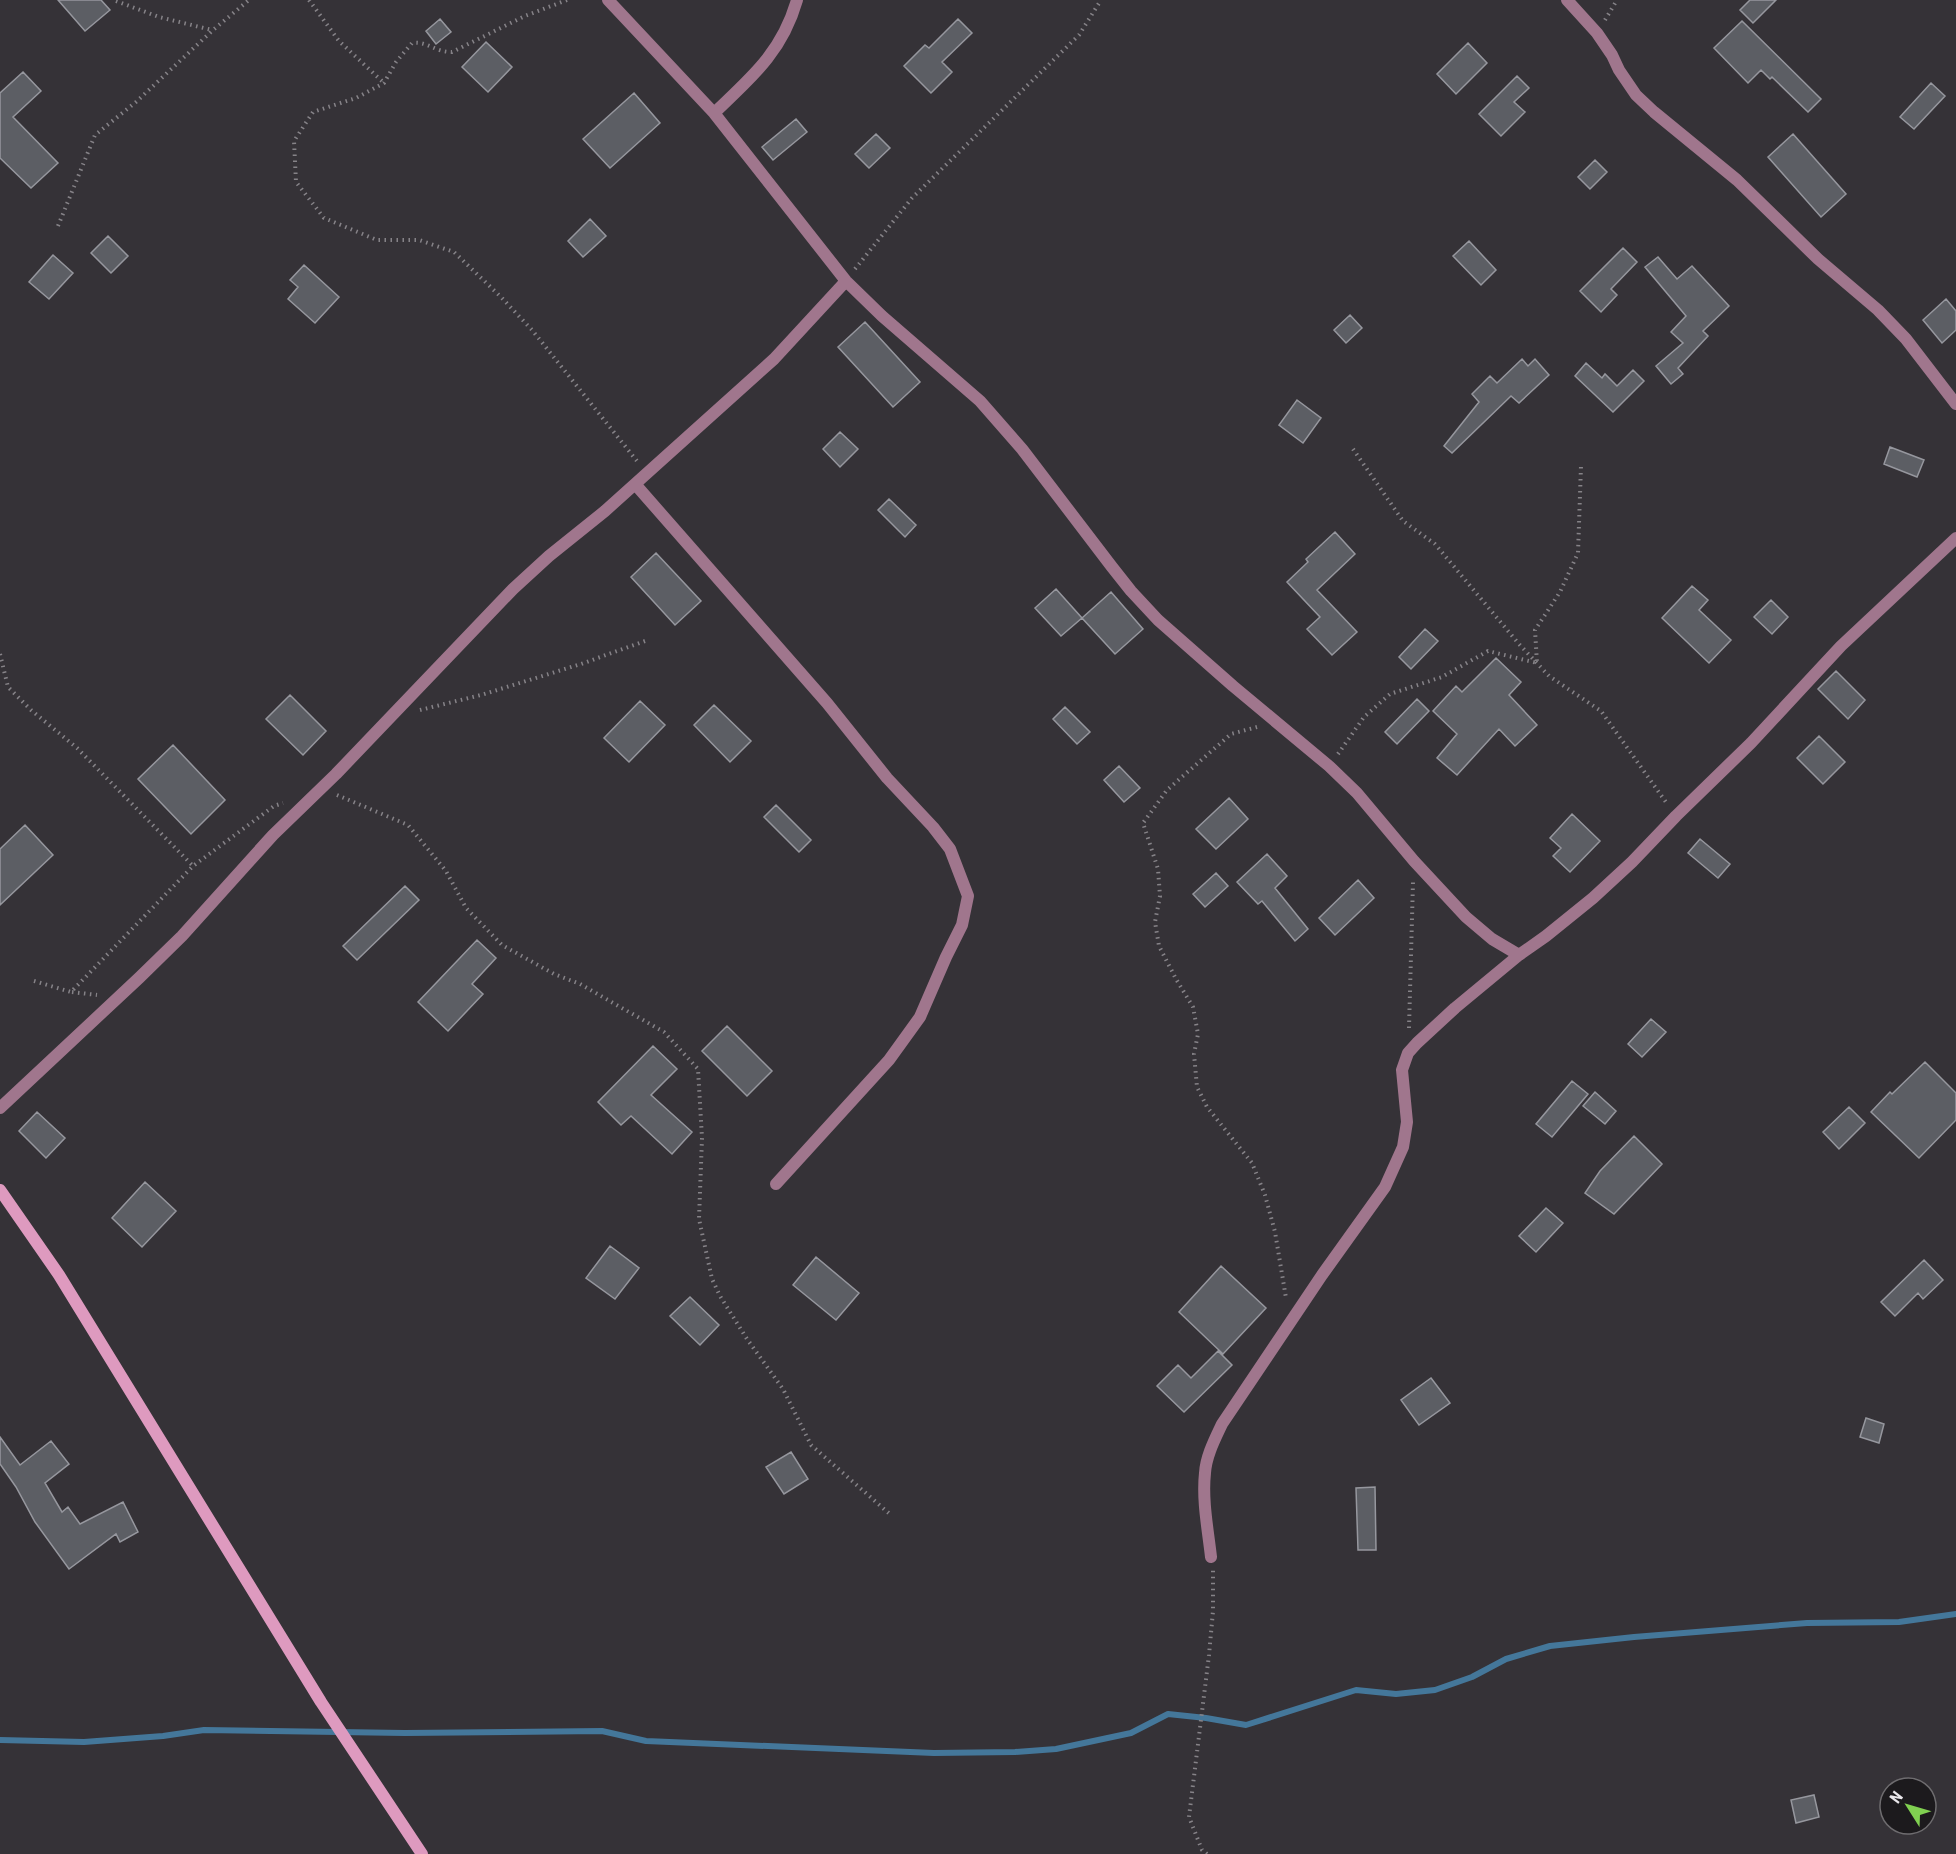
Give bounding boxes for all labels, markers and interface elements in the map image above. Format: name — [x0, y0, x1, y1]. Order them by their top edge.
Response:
north arrow — [1878, 1776, 1938, 1836]
text: N — [1886, 1788, 1907, 1807]

